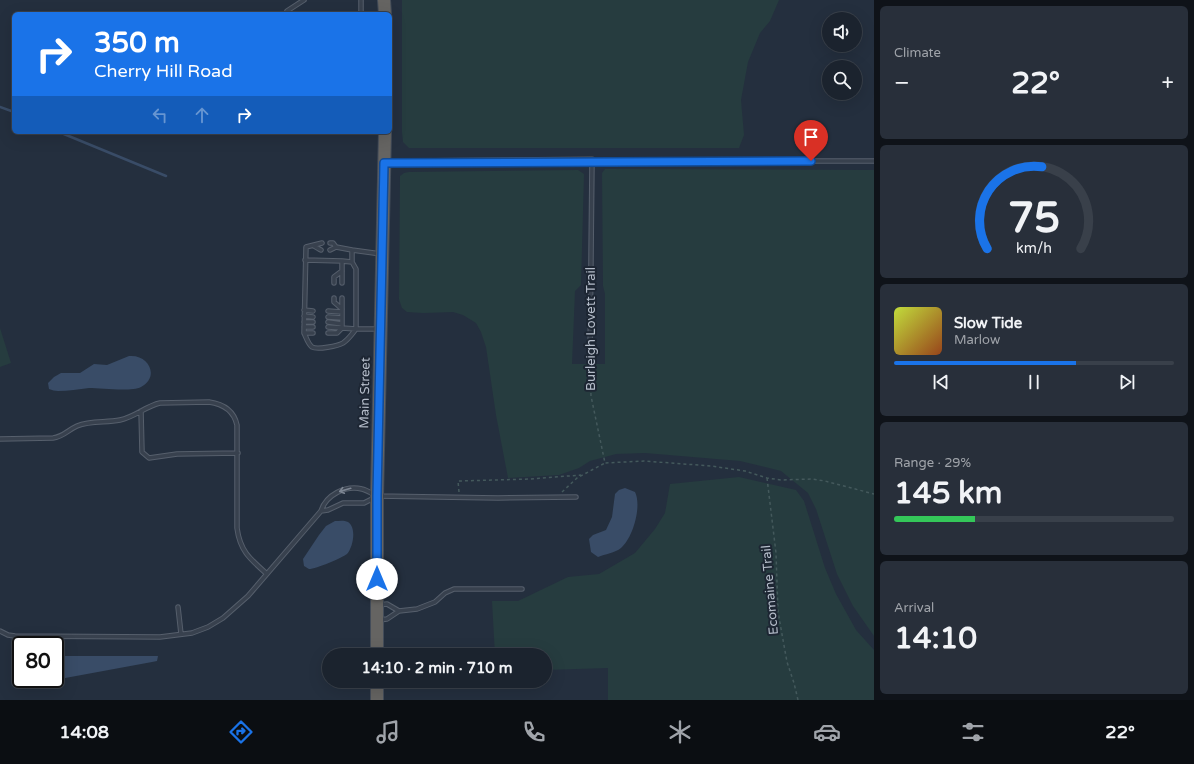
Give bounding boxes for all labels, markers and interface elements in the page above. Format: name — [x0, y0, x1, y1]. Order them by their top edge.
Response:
map controls — [822, 12, 862, 100]
button: sound — [822, 12, 862, 52]
text: 350 m — [94, 26, 180, 60]
icon: right — [28, 28, 80, 80]
text: Climate — [894, 45, 941, 61]
text: Cherry Hill Road — [94, 60, 233, 82]
button: search — [822, 60, 862, 100]
text: 22° — [1011, 65, 1060, 102]
text: − — [894, 70, 910, 96]
text: + — [1162, 70, 1174, 96]
icon: left — [149, 104, 171, 126]
icon: ahead — [191, 104, 213, 126]
icon: right — [233, 104, 255, 126]
pin — [794, 120, 828, 161]
icon: arrive — [800, 126, 822, 148]
text: 75 — [1008, 194, 1060, 244]
text: km/h — [1016, 240, 1052, 257]
street label: Burleigh Lovett Trail — [583, 267, 599, 391]
text: Slow Tide — [954, 314, 1022, 332]
text: Marlow — [954, 332, 1000, 348]
street label: Main Street — [356, 357, 374, 429]
icon: previous — [930, 371, 952, 393]
icon: pause — [1023, 371, 1045, 393]
icon: next — [1116, 371, 1138, 393]
text: Range · 29% — [894, 455, 971, 471]
text: 145 km — [894, 475, 1002, 512]
one-way arrow — [339, 487, 352, 494]
street label: Ecomaine Trail — [758, 545, 782, 635]
position arrow — [356, 558, 398, 600]
text: Arrival — [894, 600, 934, 616]
text: 14:10 — [894, 620, 977, 657]
speed limit sign: 80 — [12, 636, 64, 688]
text: 14:10 · 2 min · 710 m — [362, 659, 512, 677]
icon: directions — [227, 718, 255, 746]
icon: music — [374, 718, 402, 746]
icon: phone — [520, 718, 548, 746]
icon: climate — [666, 718, 694, 746]
icon: car — [813, 718, 841, 746]
icon: filters — [959, 718, 987, 746]
text: 14:08 — [59, 721, 109, 743]
text: 22° — [1105, 721, 1135, 743]

